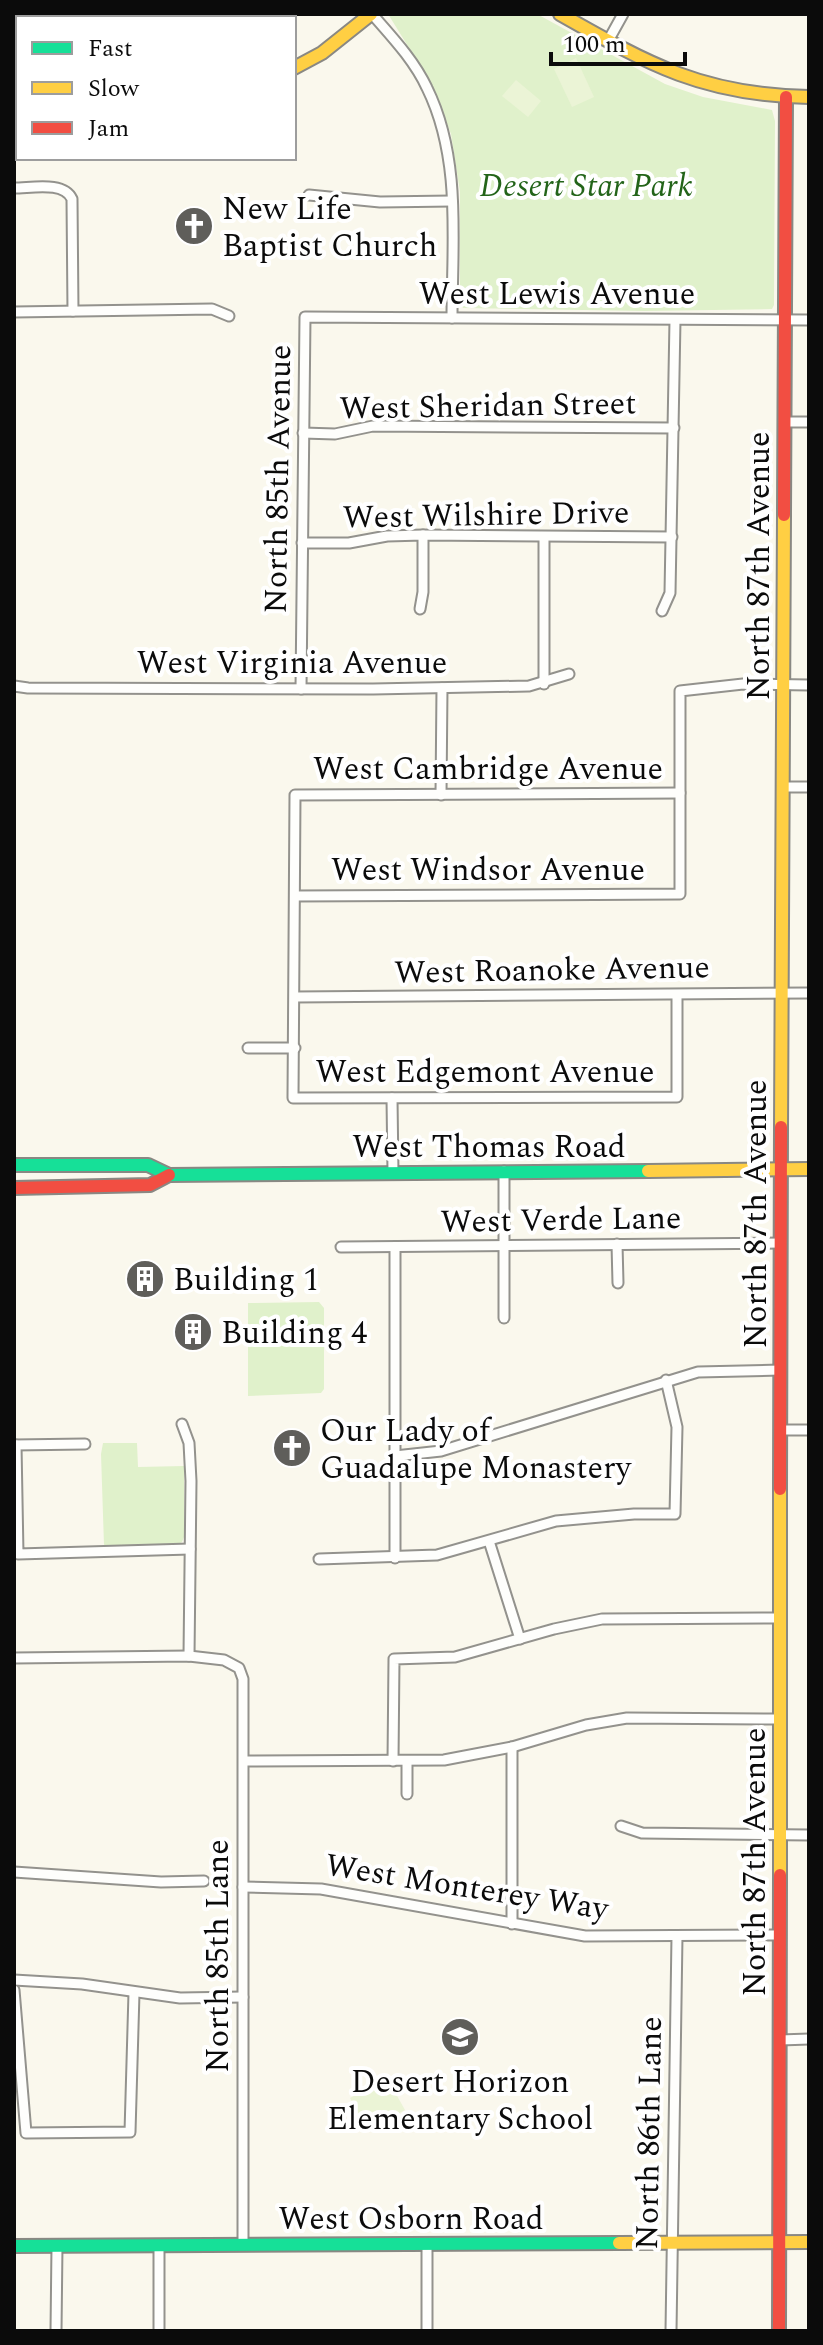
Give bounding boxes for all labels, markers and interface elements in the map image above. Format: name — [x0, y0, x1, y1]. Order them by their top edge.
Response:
legend — [16, 16, 296, 160]
scale bar — [551, 16, 685, 66]
text: 100 m — [563, 27, 626, 63]
text: Fast — [88, 31, 133, 67]
text: Slow — [88, 71, 140, 107]
text: Jam — [88, 111, 129, 147]
park label: Desert Star Park — [479, 162, 693, 211]
place label: New Life Baptist Church — [222, 185, 438, 271]
church icon: New Life Baptist Church — [173, 205, 215, 247]
street label: West Lewis Avenue — [419, 270, 695, 319]
street label: North 85th Avenue — [252, 344, 305, 614]
street label: West Sheridan Street — [339, 379, 637, 434]
street label: North 87th Avenue — [735, 431, 784, 701]
street label: West Wilshire Drive — [342, 489, 630, 542]
street label: West Virginia Avenue — [137, 639, 447, 688]
street label: West Cambridge Avenue — [313, 745, 663, 794]
street label: West Windsor Avenue — [331, 846, 645, 895]
street label: West Roanoke Avenue — [394, 943, 710, 998]
street label: West Edgemont Avenue — [316, 1048, 654, 1097]
street label: North 87th Avenue — [732, 1079, 781, 1349]
street label: West Thomas Road — [352, 1123, 626, 1172]
street label: West Verde Lane — [440, 1194, 682, 1247]
place label: Building 1 — [173, 1256, 319, 1305]
building icon: Building 1 — [124, 1258, 166, 1300]
place label: Building 4 — [221, 1309, 367, 1358]
building icon: Building 4 — [172, 1311, 214, 1353]
place label: Our Lady of Guadalupe Monastery — [320, 1407, 633, 1493]
church icon: Our Lady of Guadalupe Monastery — [271, 1427, 313, 1469]
street label: North 87th Avenue — [731, 1727, 780, 1997]
street label: North 85th Lane — [194, 1839, 243, 2073]
street label: West Monterey Way — [322, 1841, 613, 1934]
school or university icon: Desert Horizon Elementary School — [439, 2016, 481, 2058]
street label: North 86th Lane — [623, 2016, 676, 2250]
place label: Desert Horizon Elementary School — [327, 2058, 593, 2144]
street label: West Osborn Road — [278, 2195, 544, 2244]

